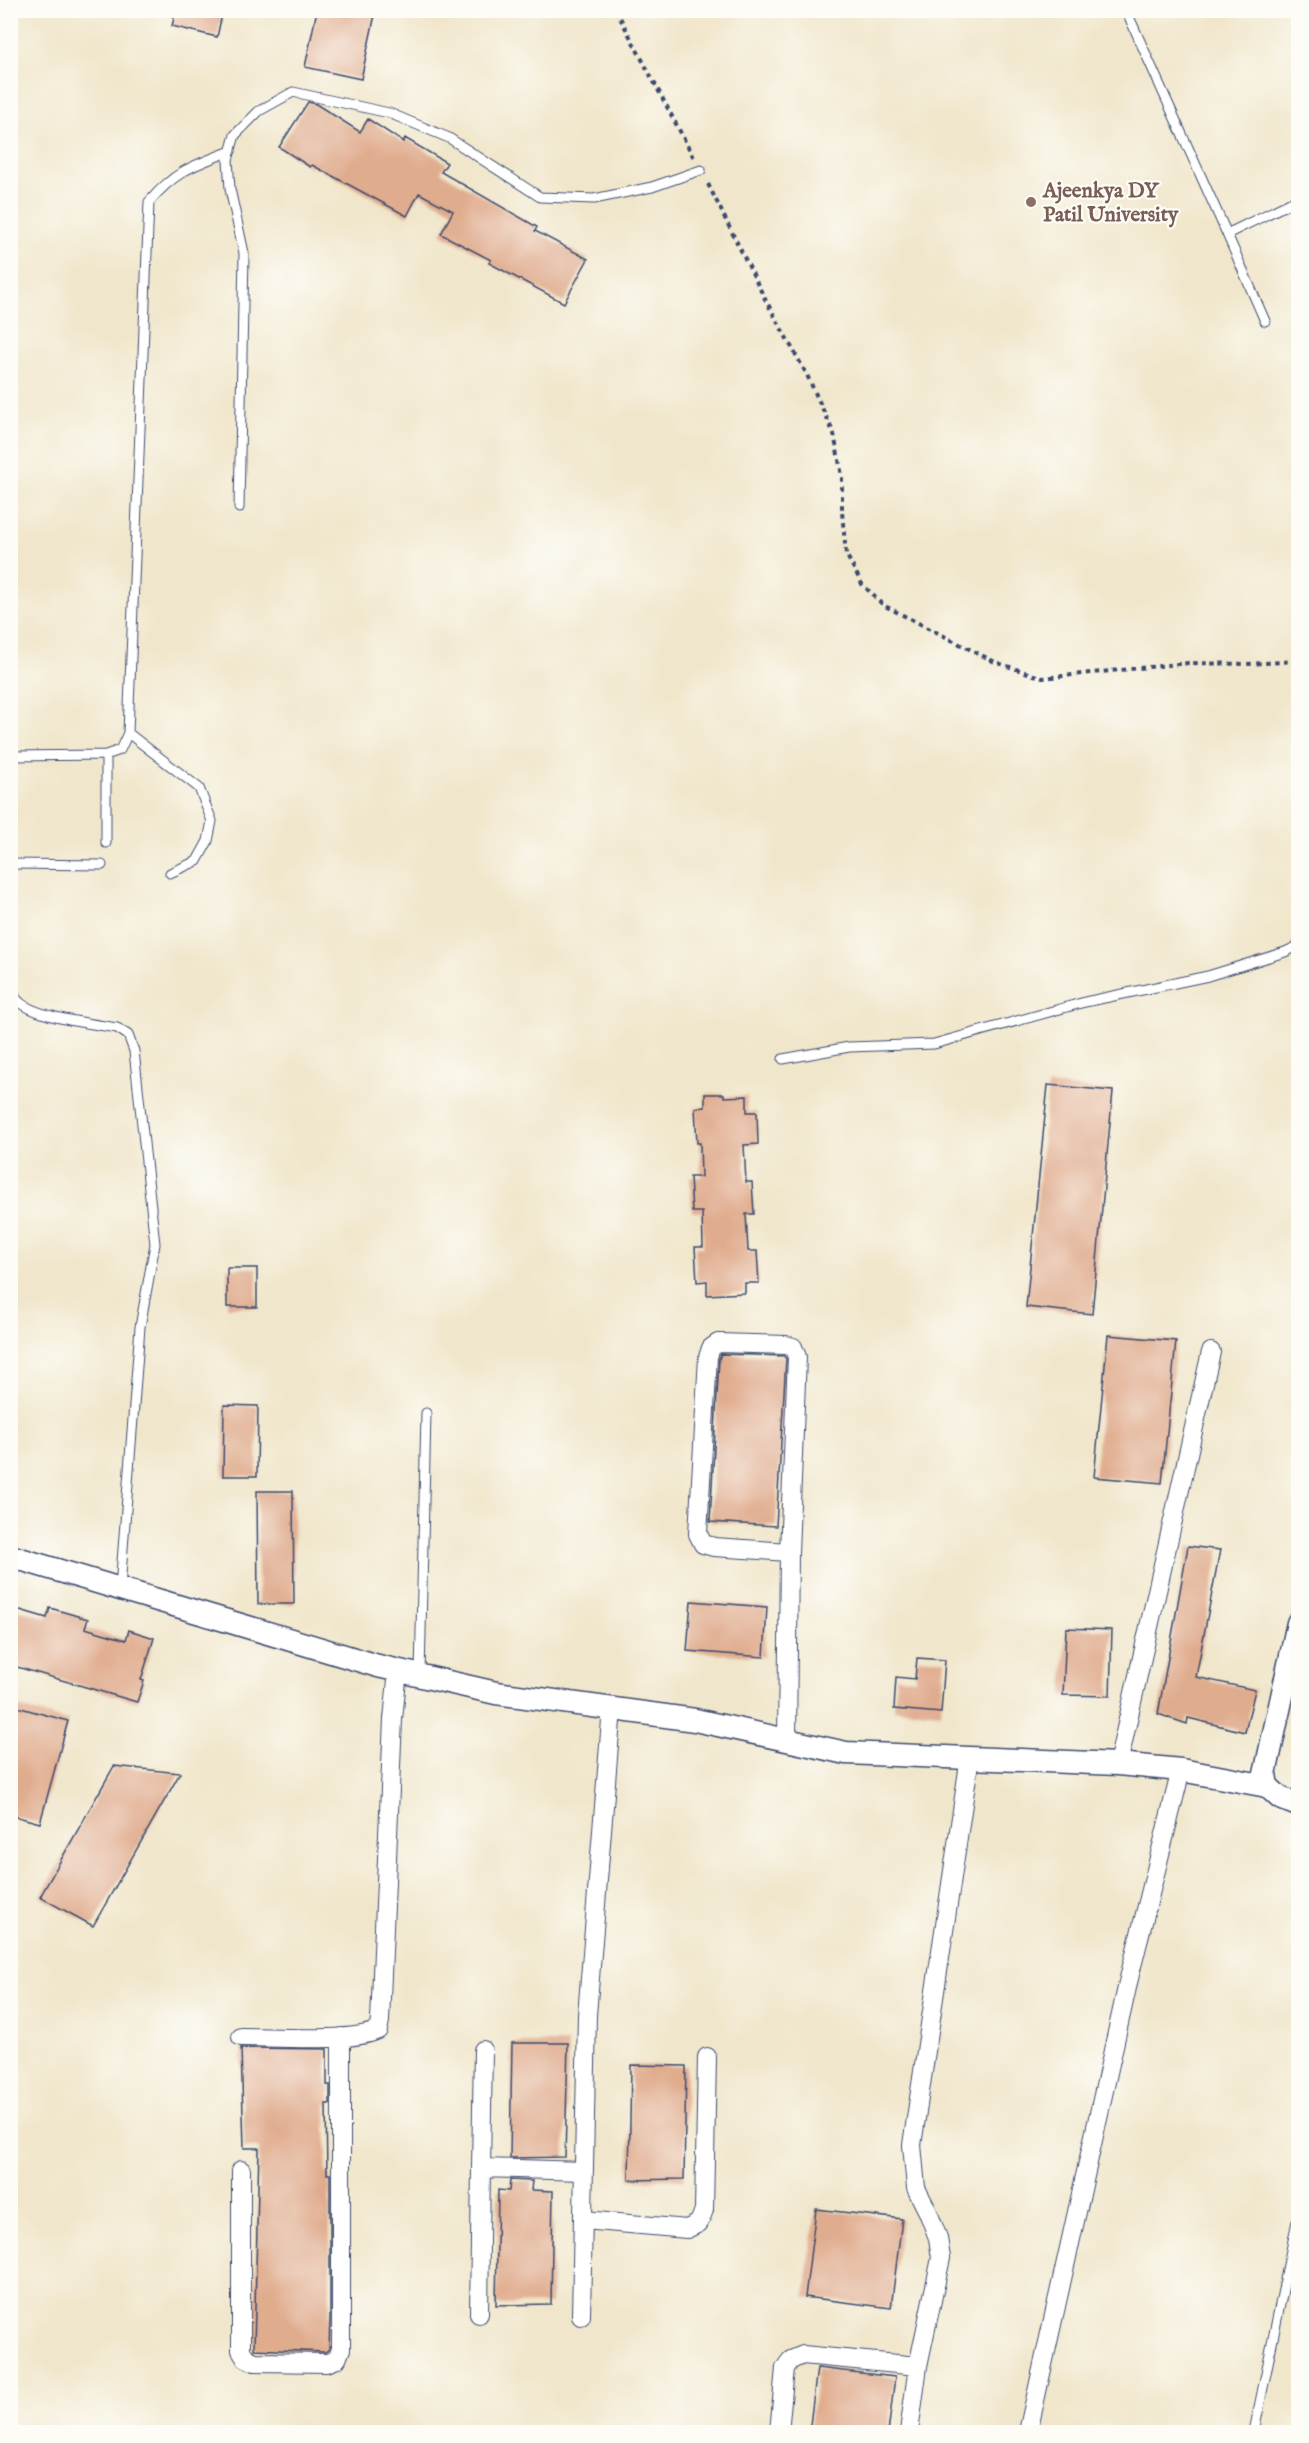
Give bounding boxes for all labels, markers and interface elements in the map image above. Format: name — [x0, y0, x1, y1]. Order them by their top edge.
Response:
place label: Ajeenkya DY Patil University — [1042, 178, 1179, 229]
marker: Ajeenkya DY Patil University — [1024, 195, 1038, 209]

